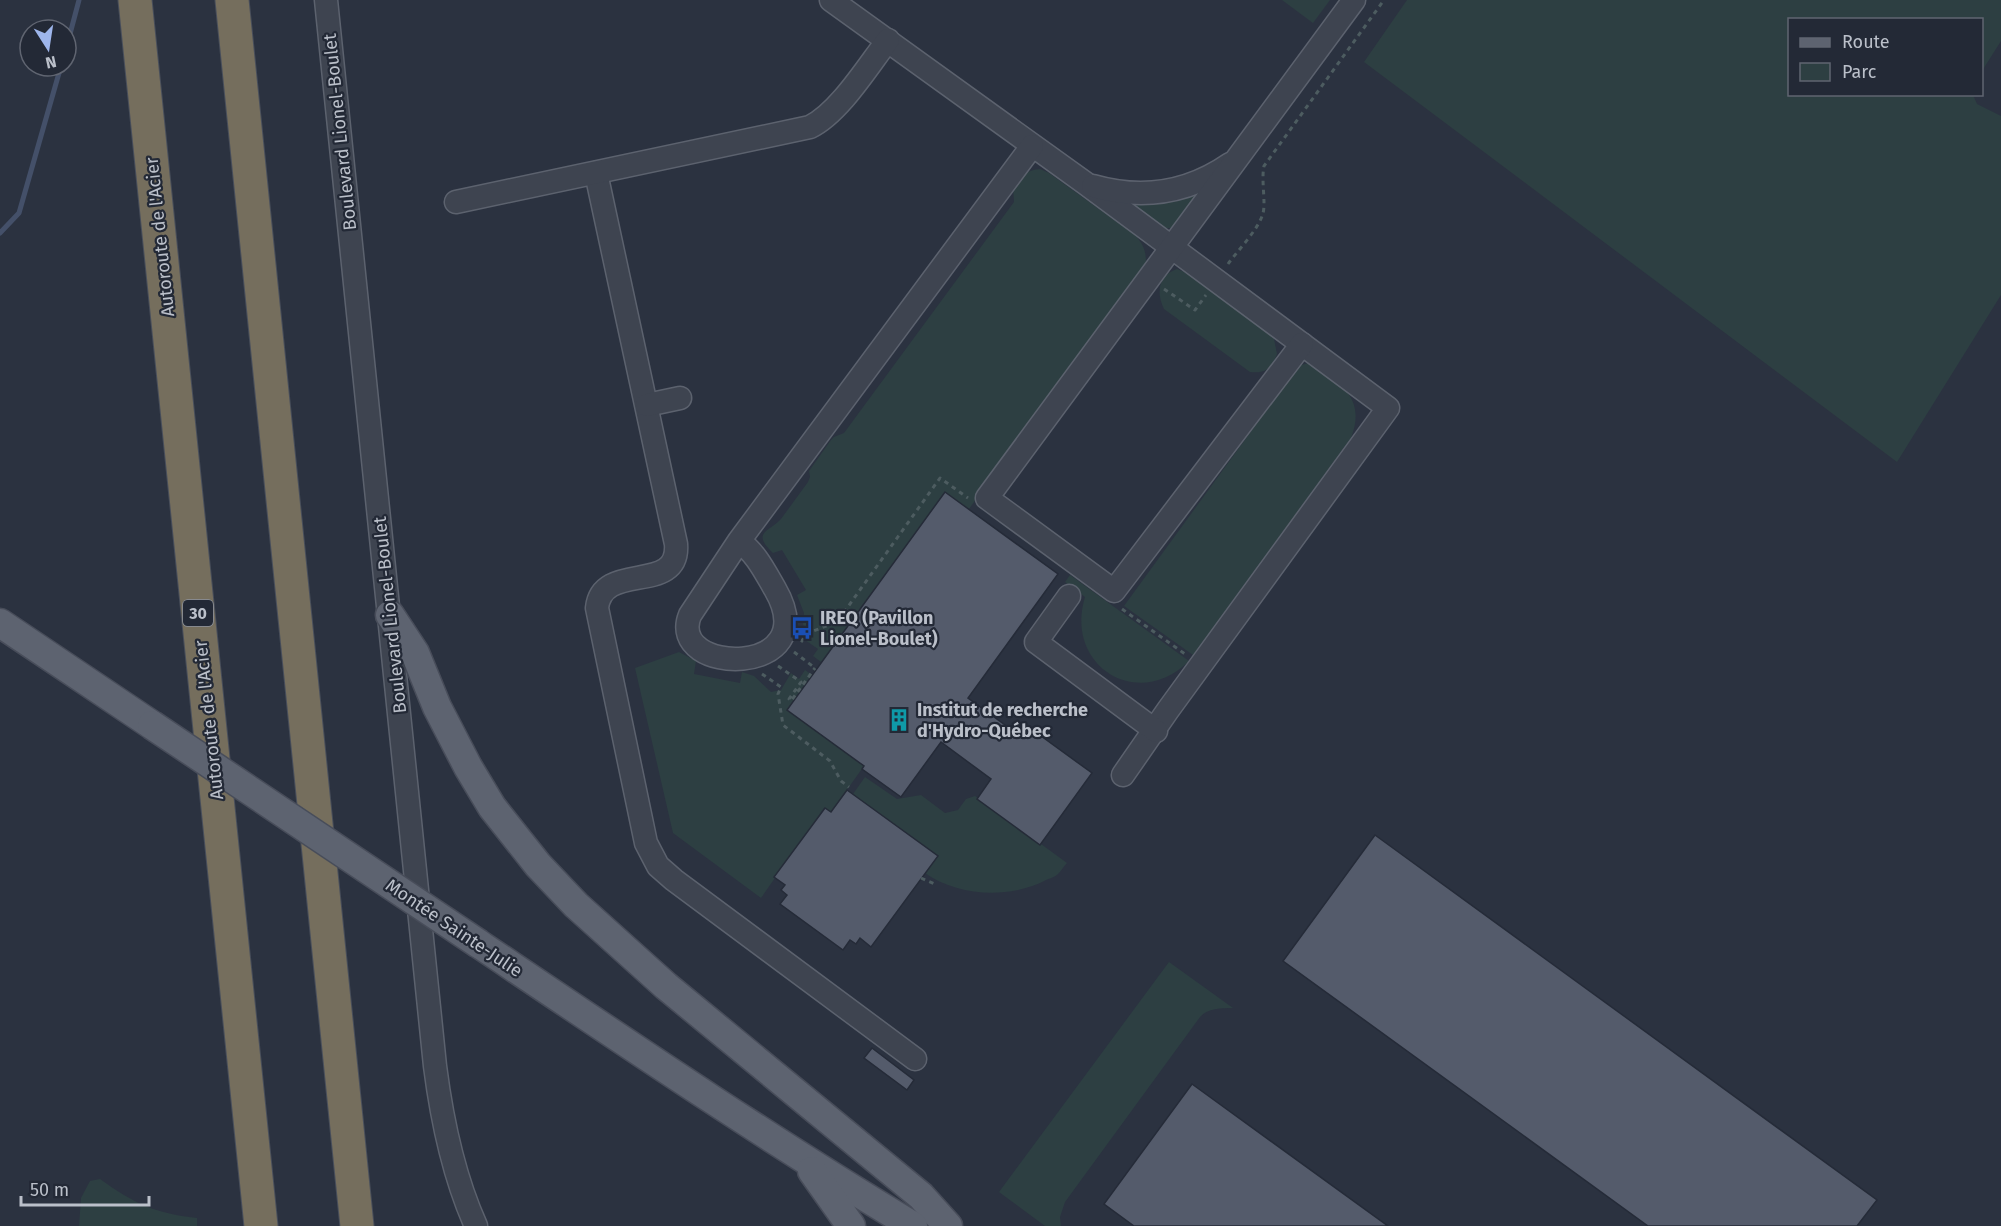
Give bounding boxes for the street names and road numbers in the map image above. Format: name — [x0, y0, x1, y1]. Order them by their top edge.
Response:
street label: Boulevard Lionel-Boulet — [319, 32, 361, 232]
street label: Autoroute de l'Acier — [141, 156, 179, 318]
street label: Boulevard Lionel-Boulet — [369, 515, 411, 715]
road number: 30 — [183, 600, 213, 626]
street label: Autoroute de l'Acier — [190, 639, 228, 801]
street label: Montée Sainte-Julie — [381, 874, 527, 982]

